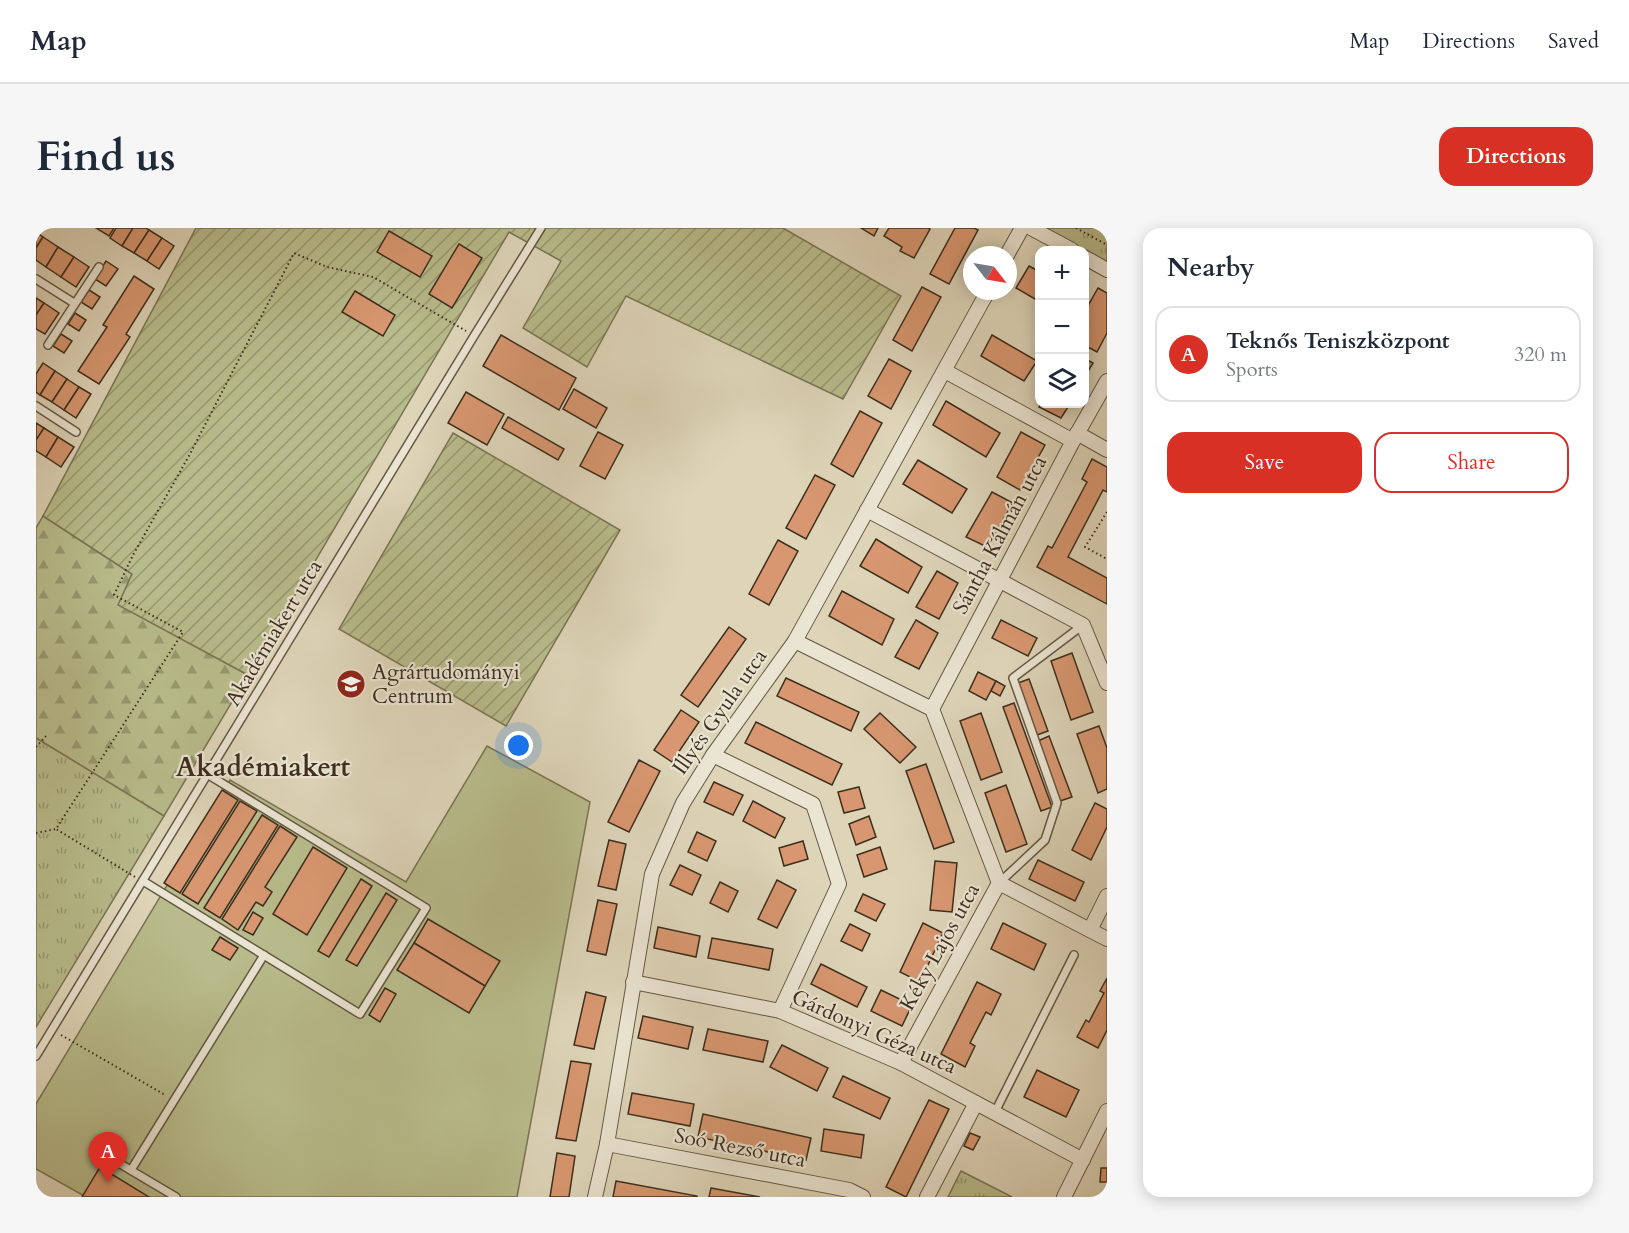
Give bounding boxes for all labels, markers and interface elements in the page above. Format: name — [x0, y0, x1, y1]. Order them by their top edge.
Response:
text: Map — [30, 22, 87, 60]
text: Map — [1349, 27, 1389, 56]
text: Directions — [1422, 27, 1515, 56]
text: Saved — [1548, 27, 1599, 56]
button: Directions — [1439, 127, 1593, 186]
text: Find us — [36, 128, 176, 185]
north arrow — [963, 246, 1017, 300]
map controls — [1035, 246, 1089, 408]
button: + — [1035, 246, 1089, 300]
text: Nearby — [1167, 250, 1255, 285]
button: − — [1035, 300, 1089, 354]
text: Teknős Teniszközpont — [1226, 326, 1450, 356]
text: A — [1181, 341, 1196, 368]
text: 320 m — [1514, 341, 1567, 368]
button: layers — [1035, 354, 1089, 408]
text: Sports — [1226, 356, 1278, 383]
button: Save — [1167, 432, 1362, 493]
button: Share — [1374, 432, 1569, 493]
street label: Sántha Kálmán utca — [946, 451, 1054, 619]
street label: Akadémiakert utca — [219, 554, 329, 712]
street label: Illyés Gyula utca — [666, 643, 774, 781]
place label: Agrártudományi Centrum — [372, 658, 520, 711]
school or university icon: Agrártudományi Centrum — [335, 668, 367, 700]
your location — [504, 731, 533, 760]
district label: Akadémiakert — [176, 749, 351, 786]
street label: Kéky Lajos utca — [893, 878, 987, 1016]
street label: Gárdonyi Géza utca — [787, 983, 961, 1081]
street label: Soó Rezső utca — [672, 1121, 808, 1175]
pin: A — [88, 1132, 128, 1182]

